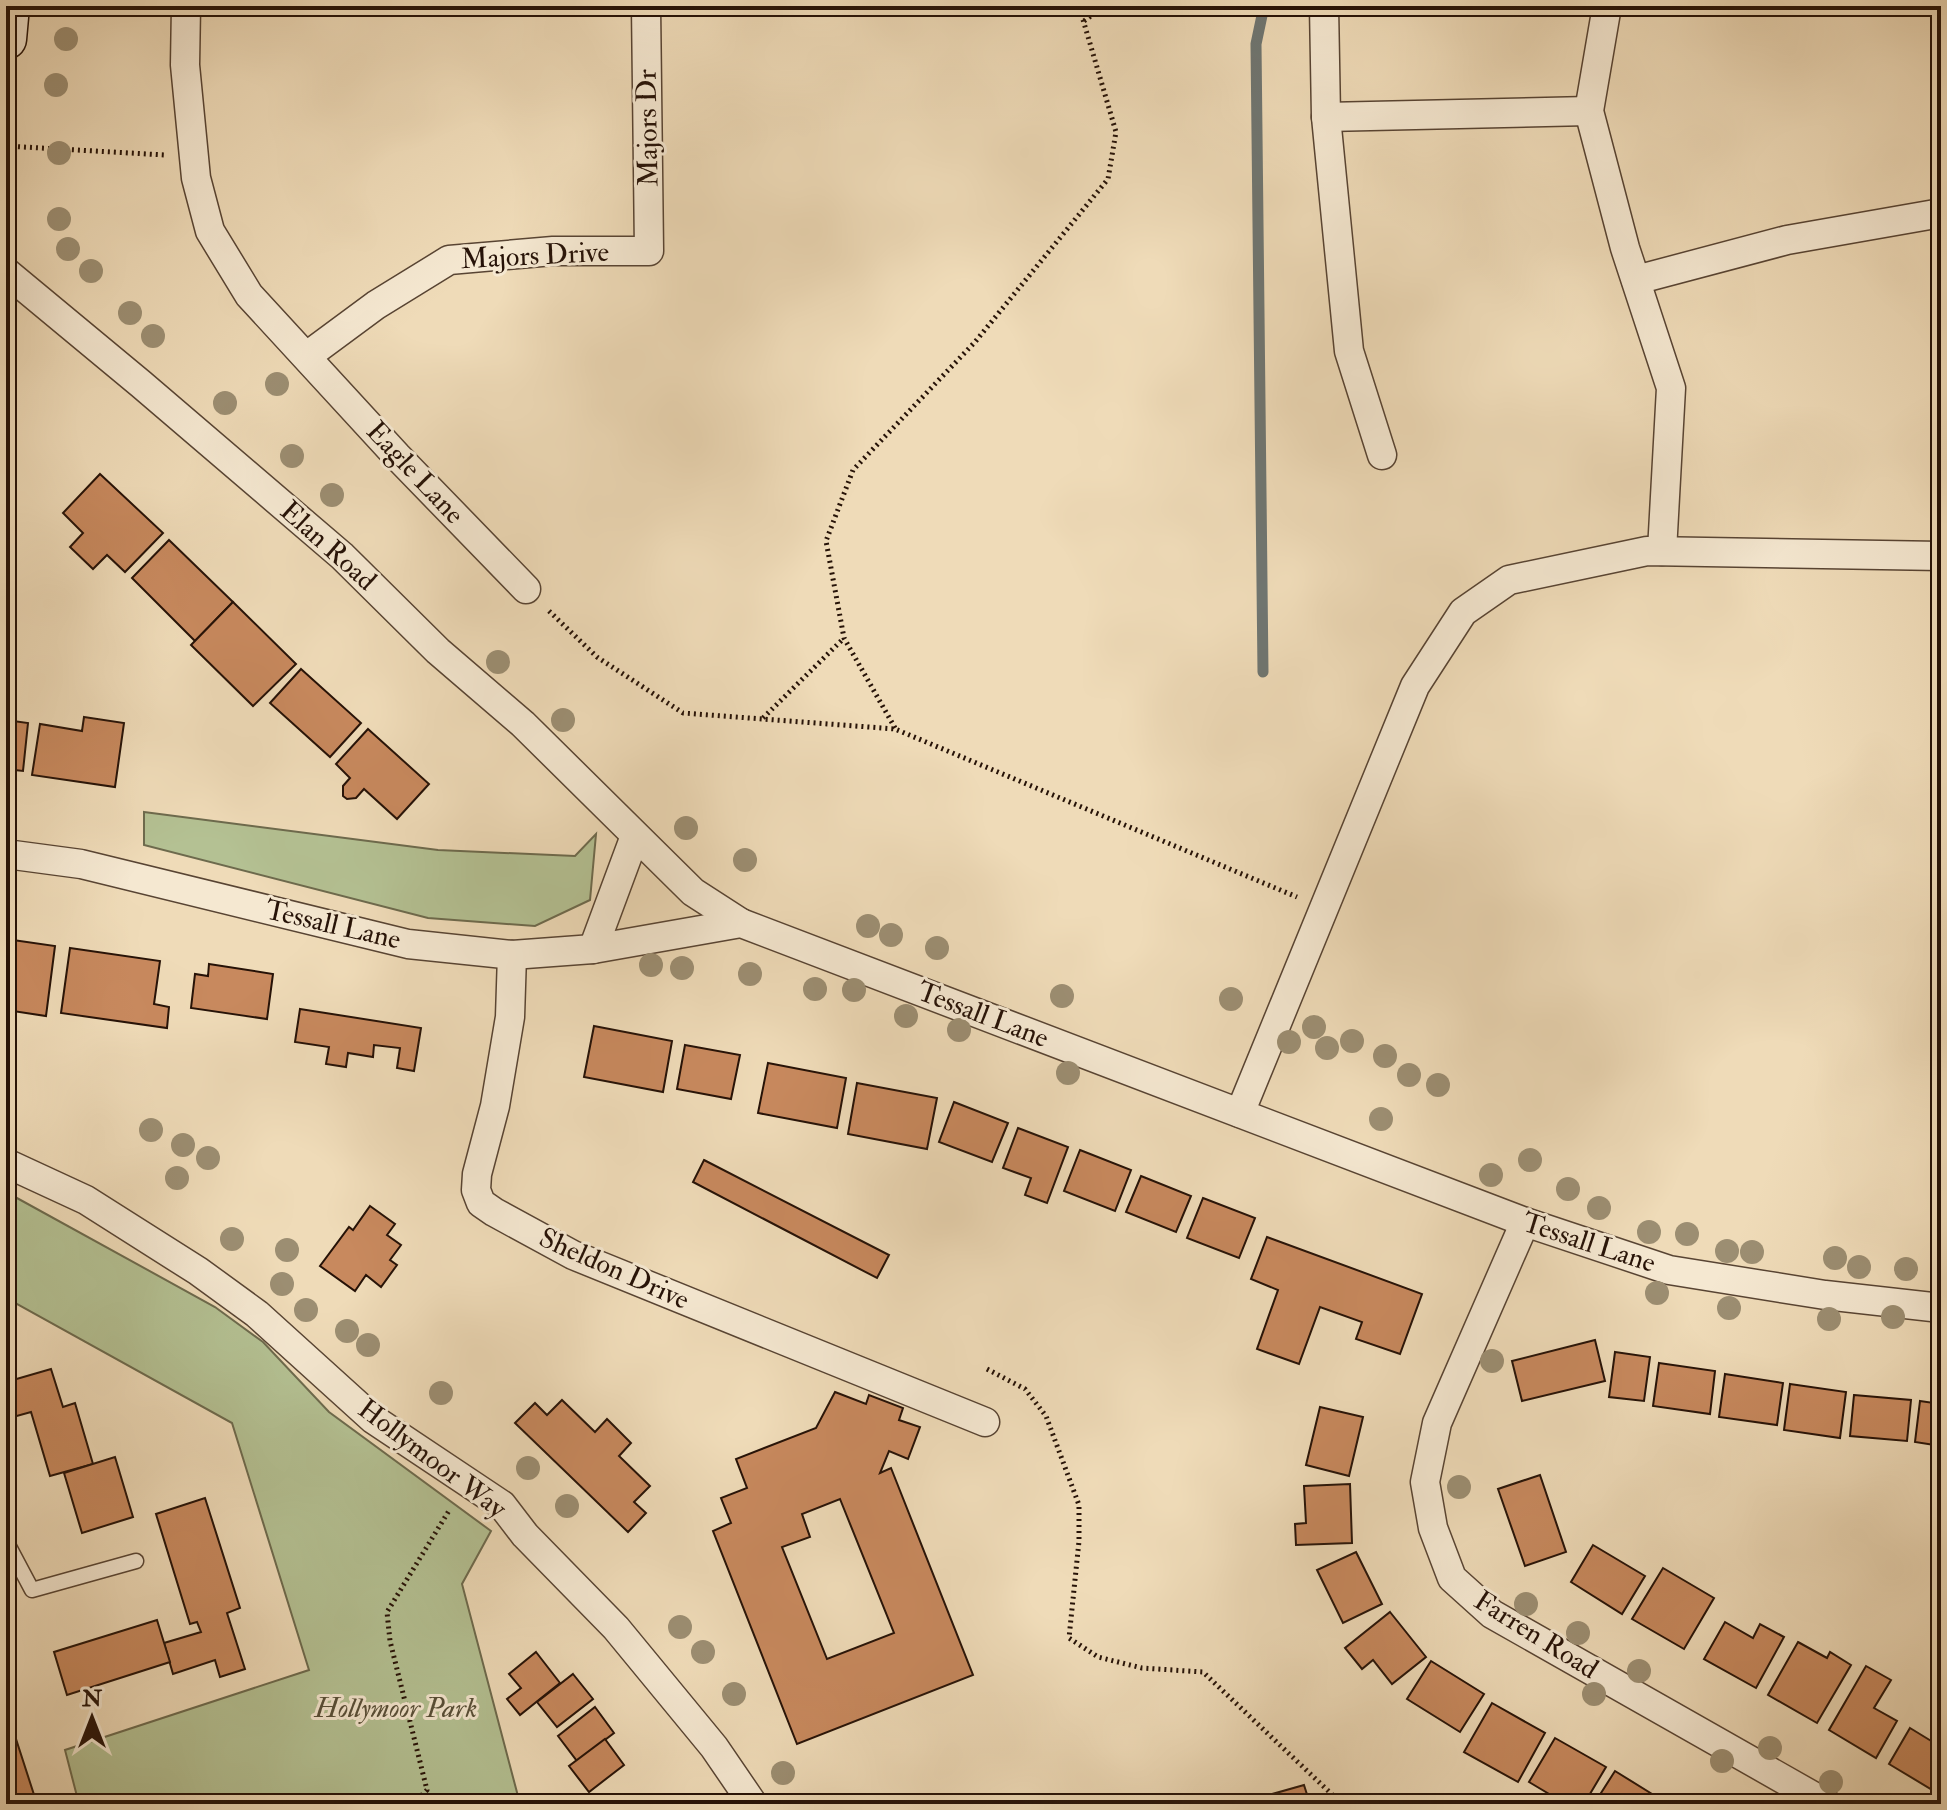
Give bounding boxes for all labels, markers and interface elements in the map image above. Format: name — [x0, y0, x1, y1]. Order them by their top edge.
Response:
street label: Majors Dr — [629, 68, 667, 187]
street label: Majors Drive — [460, 235, 610, 277]
street label: Eagle Lane — [359, 414, 472, 532]
street label: Elan Road — [273, 494, 384, 599]
street label: Tessall Lane — [262, 892, 404, 958]
street label: Tessall Lane — [912, 974, 1054, 1056]
street label: Tessall Lane — [1518, 1205, 1660, 1281]
street label: Sheldon Drive — [533, 1220, 695, 1318]
street label: Hollymoor Way — [351, 1392, 514, 1527]
street label: Farren Road — [1468, 1583, 1605, 1687]
north arrow — [52, 1678, 132, 1758]
text: N — [81, 1685, 102, 1713]
park label: Hollymoor Park — [313, 1691, 477, 1726]

